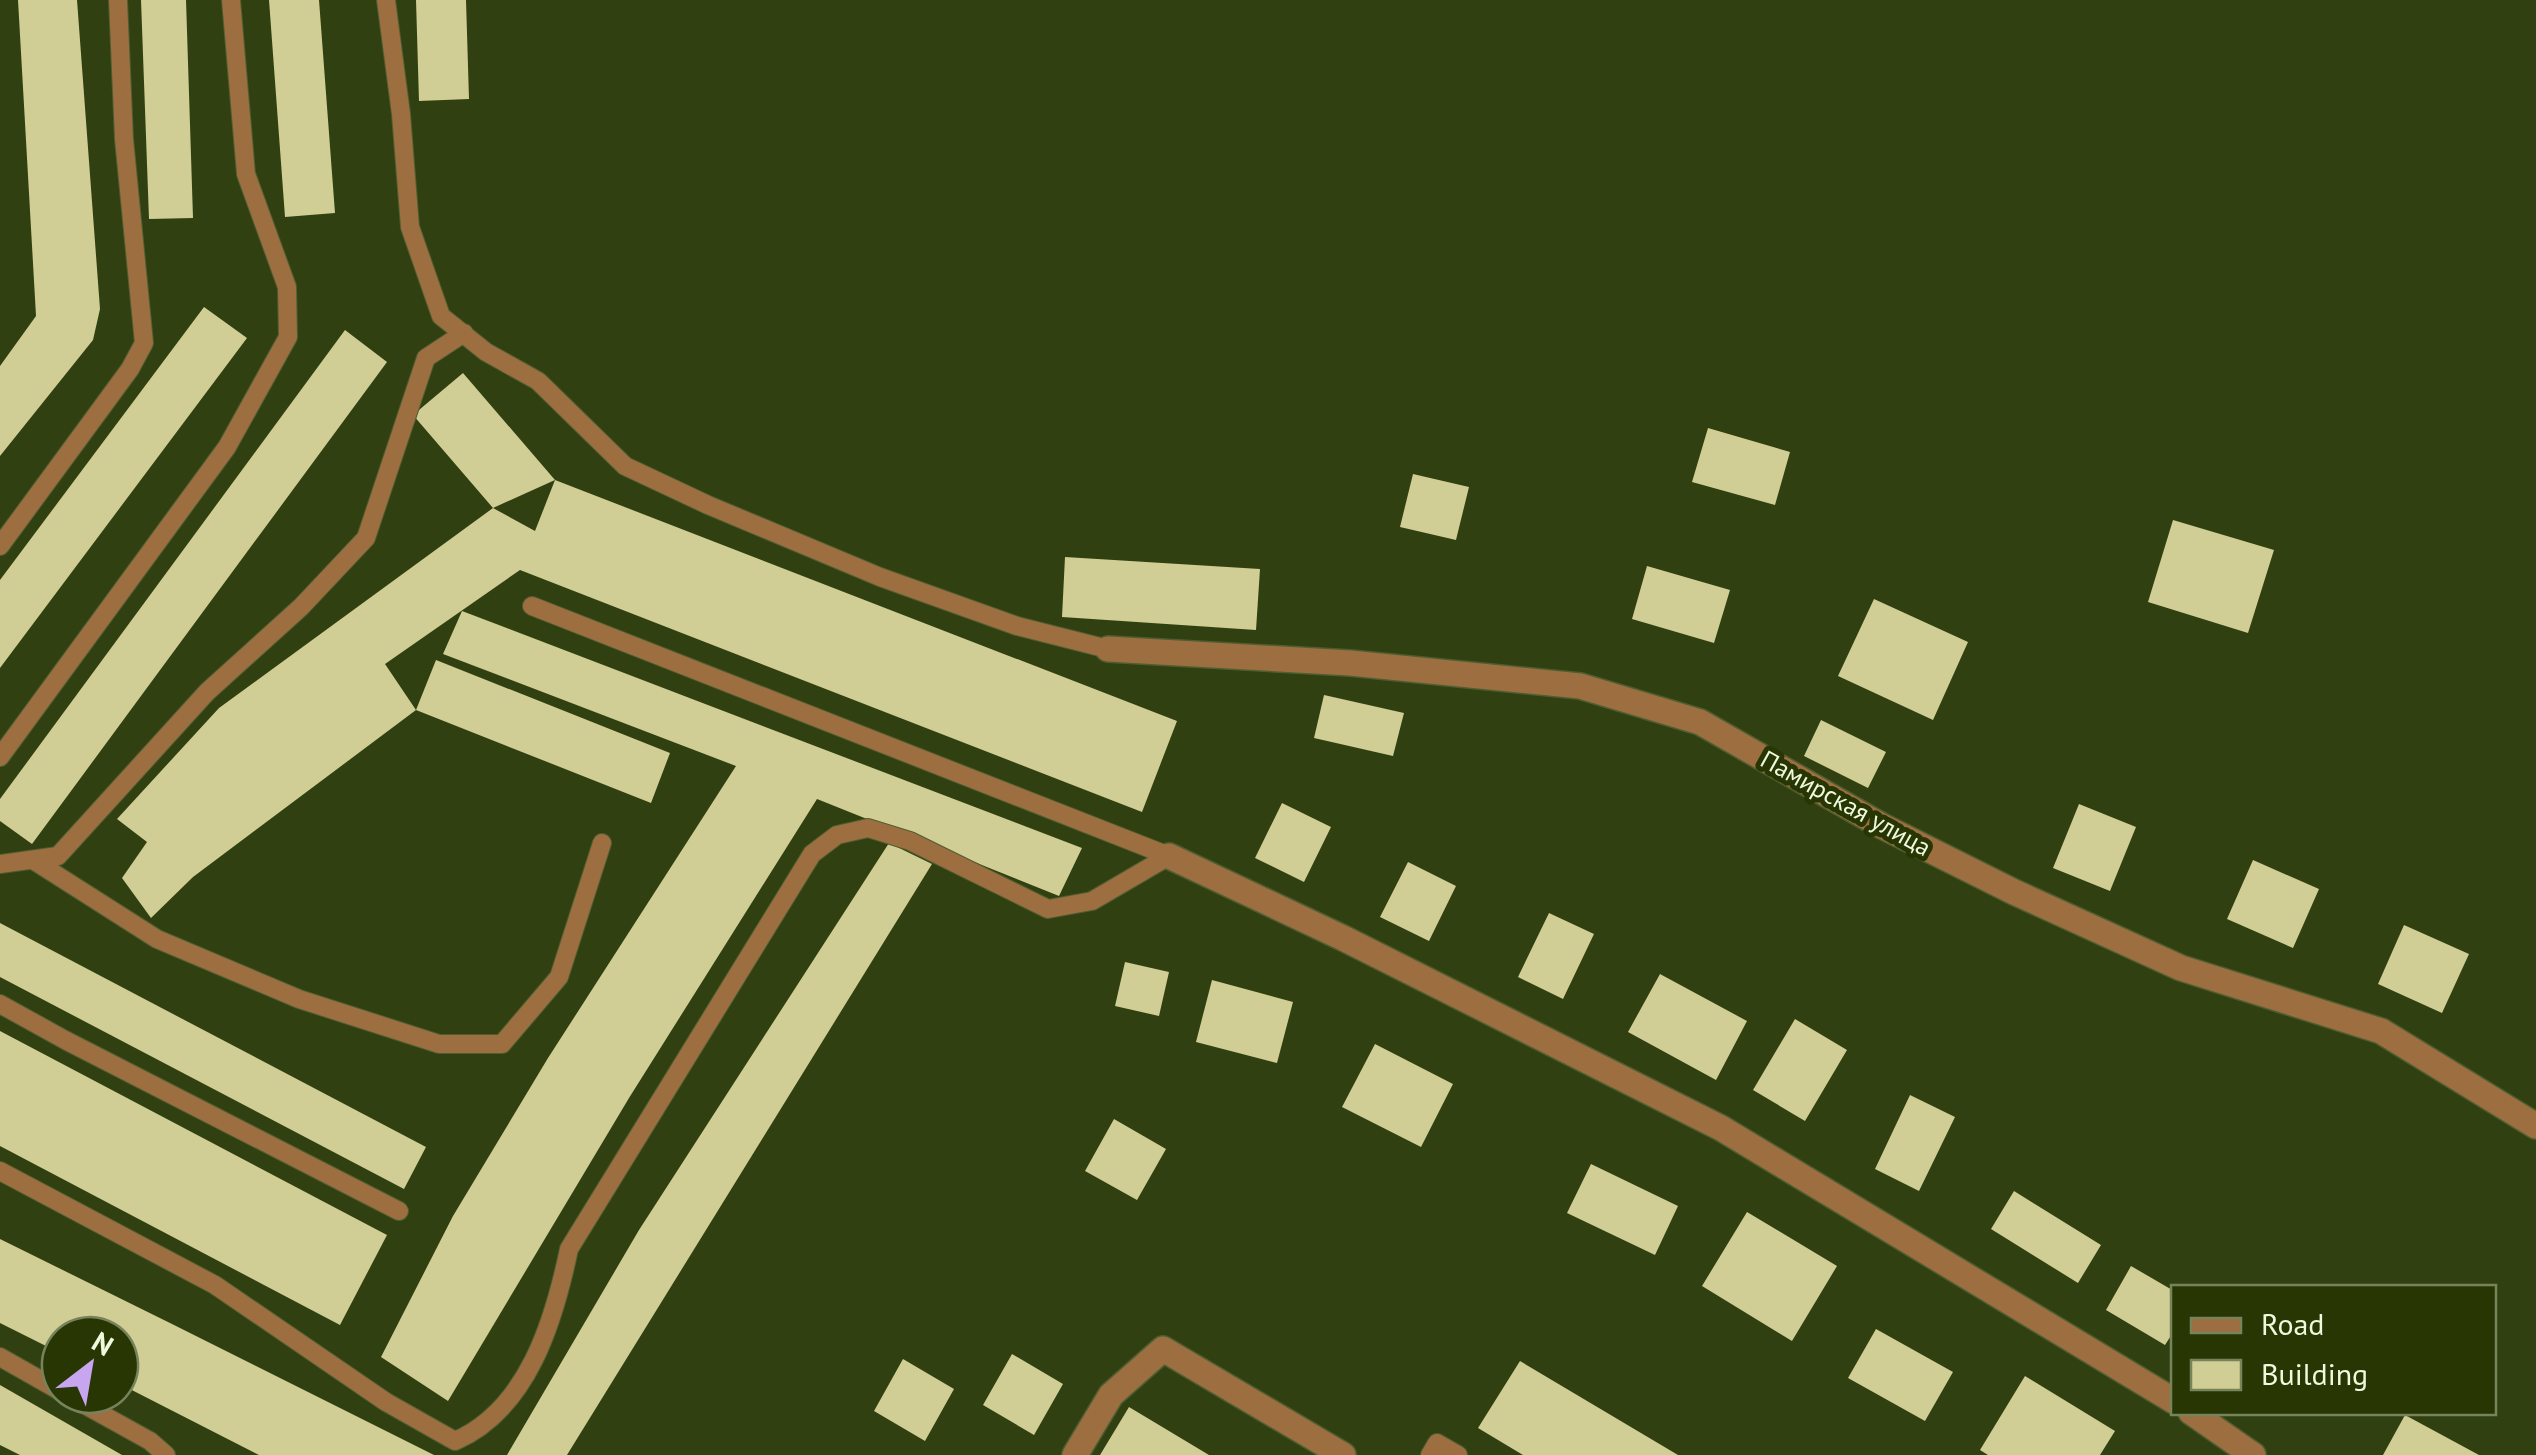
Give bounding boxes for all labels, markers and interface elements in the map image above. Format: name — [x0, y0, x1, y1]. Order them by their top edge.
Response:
street label: Памирская улица — [1755, 743, 1937, 863]
legend — [2171, 1285, 2496, 1415]
text: Road — [2261, 1304, 2325, 1343]
north arrow — [40, 1315, 140, 1415]
text: N — [86, 1323, 121, 1364]
text: Building — [2261, 1354, 2368, 1393]

